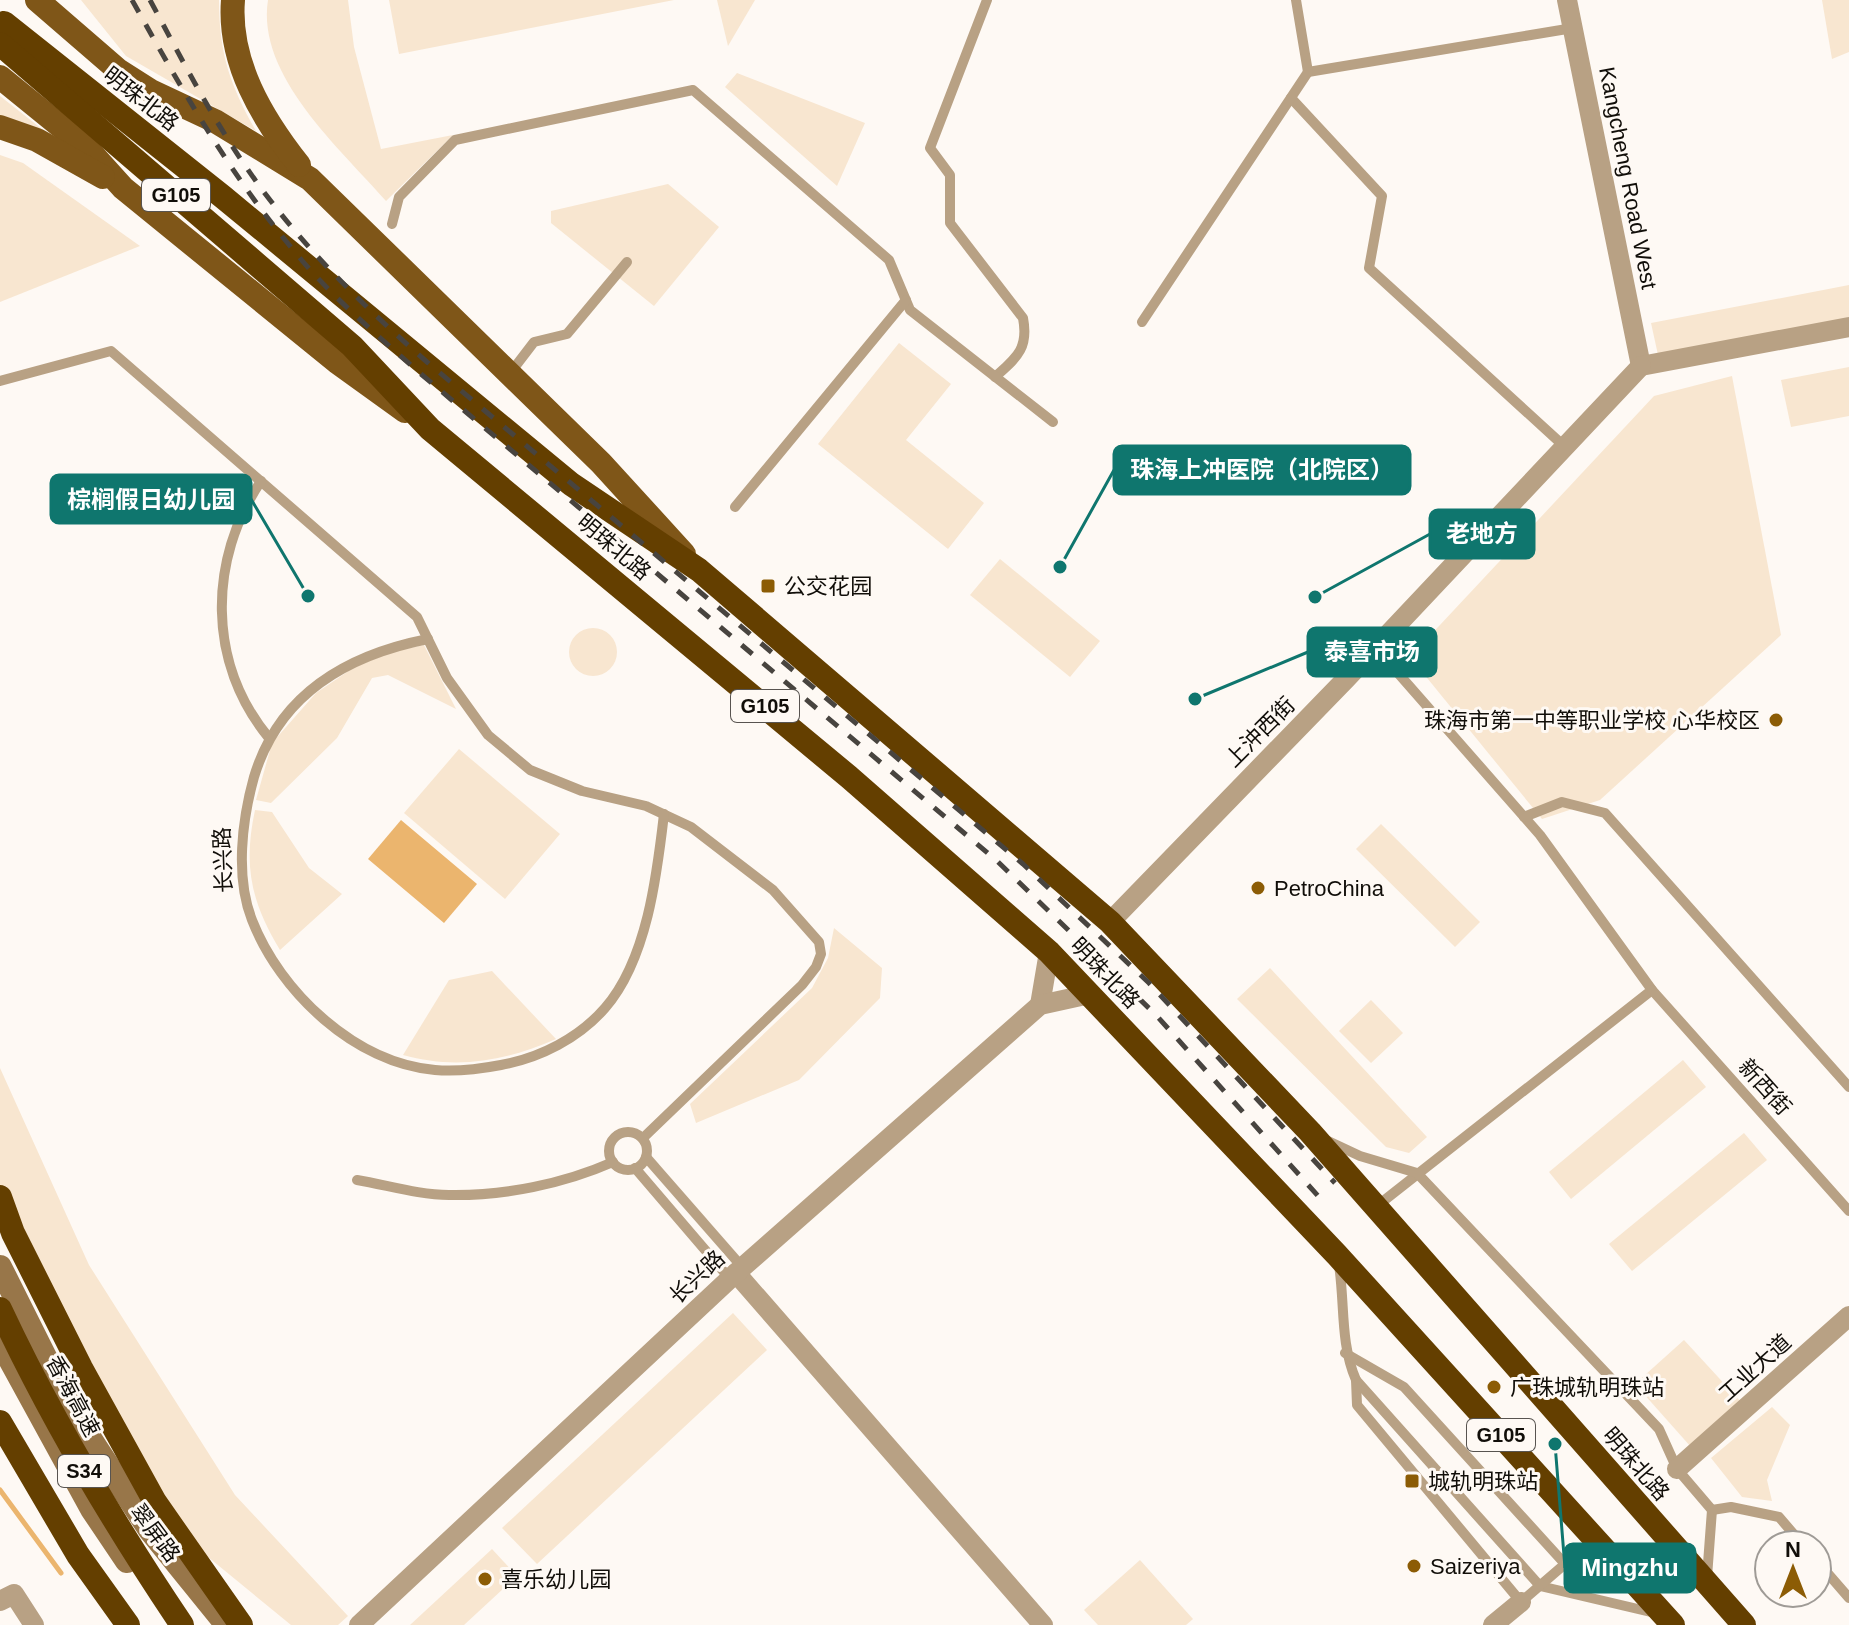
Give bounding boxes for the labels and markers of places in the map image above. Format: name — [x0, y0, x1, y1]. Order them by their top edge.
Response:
callout: 珠海上冲医院（北院区） — [1114, 446, 1410, 494]
callout: 棕榈假日幼儿园 — [51, 475, 251, 523]
callout: 老地方 — [1430, 510, 1534, 558]
place label: 公交花园 — [784, 574, 872, 599]
marker: 公交花园 — [759, 577, 777, 595]
callout: 泰喜市场 — [1308, 628, 1436, 676]
place label: 珠海市第一中等职业学校 心华校区 — [1424, 708, 1760, 733]
marker: 珠海市第一中等职业学校 心华校区 — [1767, 711, 1785, 729]
place label: PetroChina — [1274, 876, 1385, 901]
marker: PetroChina — [1249, 879, 1267, 897]
place label: 广珠城轨明珠站 — [1510, 1375, 1664, 1400]
marker: 广珠城轨明珠站 — [1485, 1378, 1503, 1396]
place label: 城轨明珠站 — [1428, 1469, 1538, 1494]
marker: 城轨明珠站 — [1403, 1472, 1421, 1490]
callout: Mingzhu — [1565, 1544, 1695, 1592]
place label: Saizeriya — [1430, 1554, 1521, 1579]
marker: Saizeriya — [1405, 1557, 1423, 1575]
place label: 喜乐幼儿园 — [501, 1567, 611, 1592]
marker: 喜乐幼儿园 — [476, 1570, 494, 1588]

